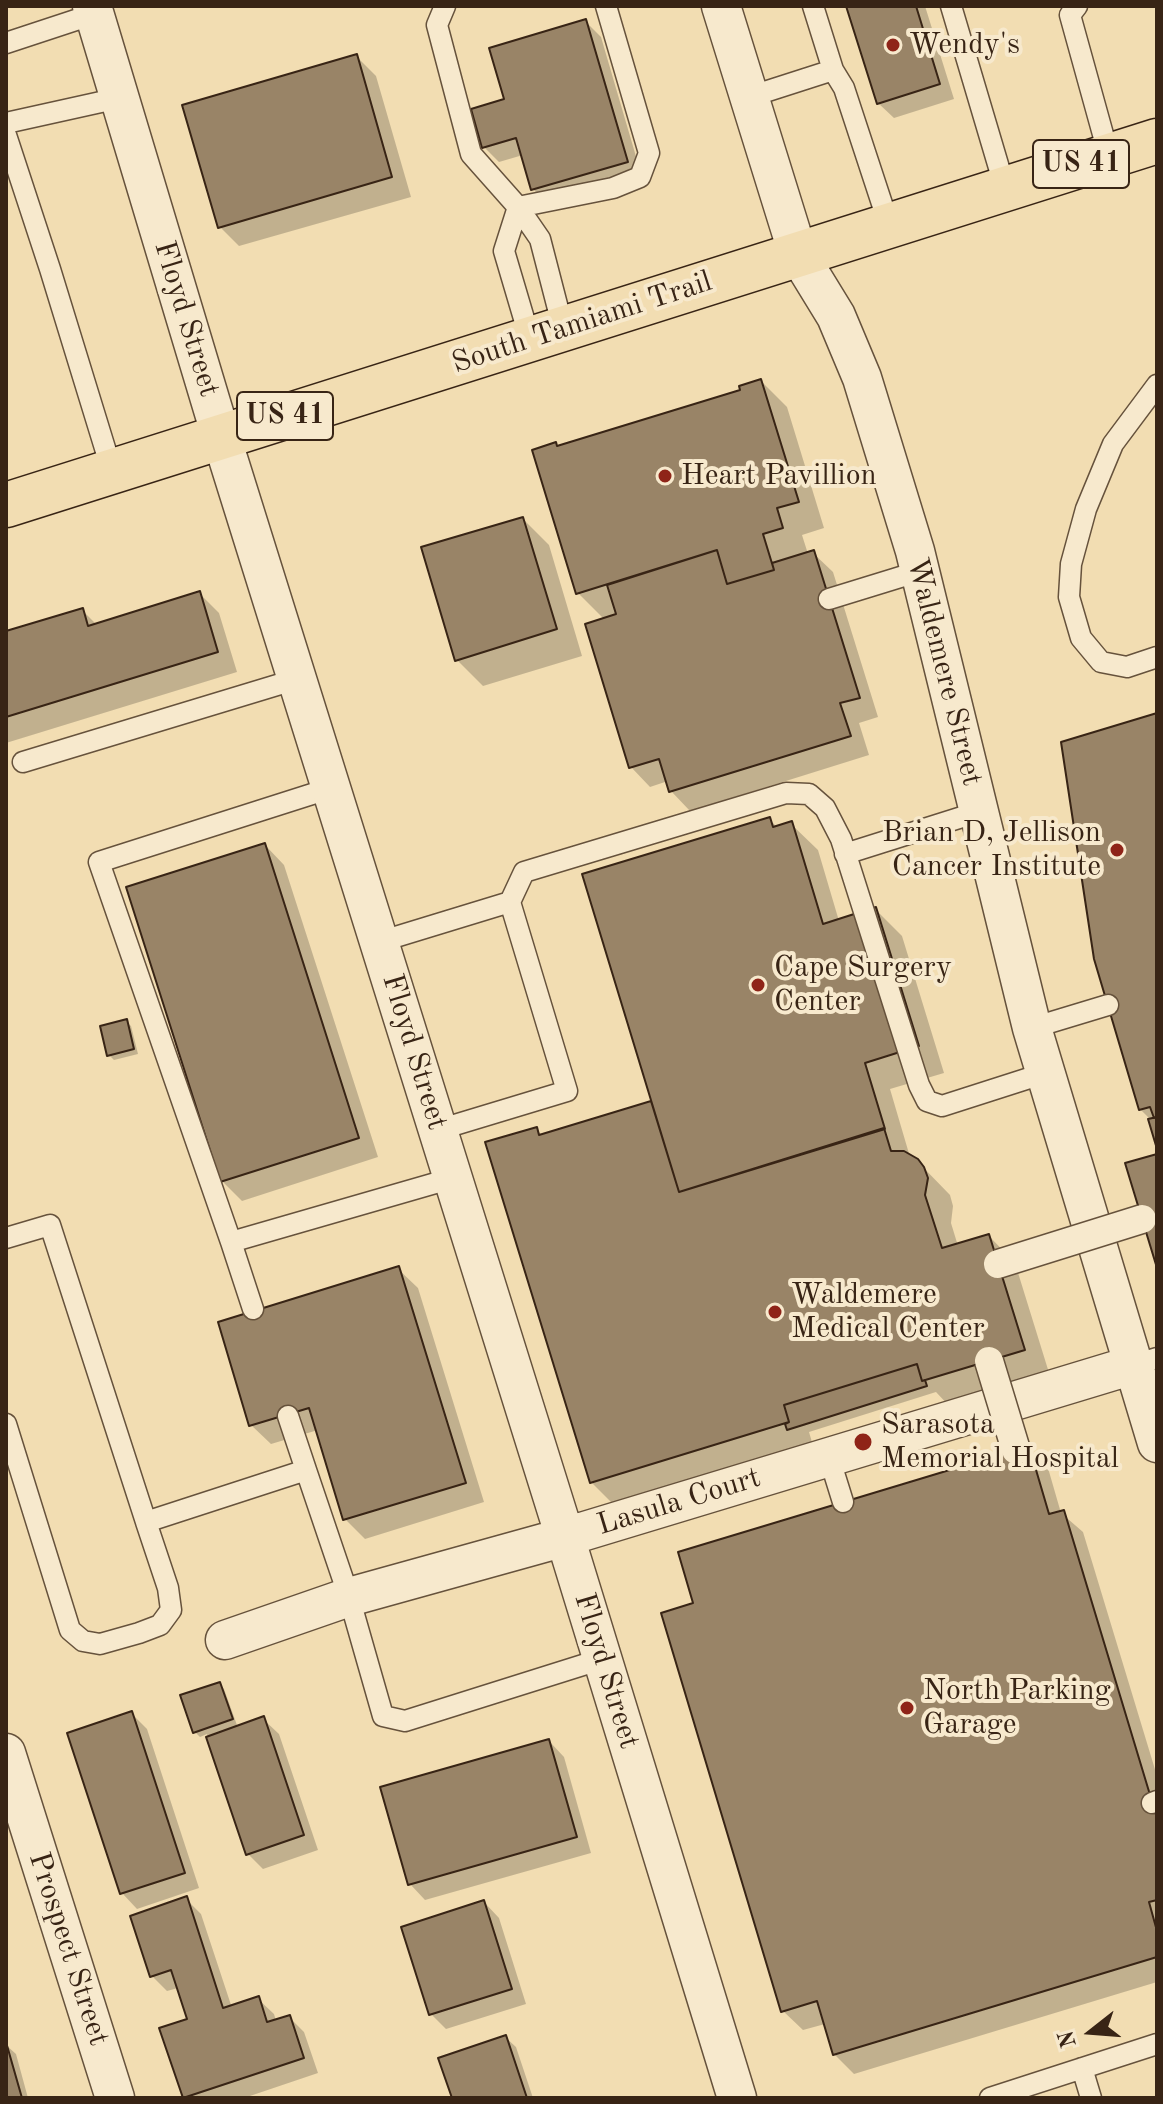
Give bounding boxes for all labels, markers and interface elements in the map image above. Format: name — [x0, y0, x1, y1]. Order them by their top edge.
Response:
place label: Wendy's — [909, 27, 1020, 63]
marker: Wendy's — [884, 36, 902, 54]
road number: US 41 — [1033, 140, 1129, 188]
street label: Floyd Street — [145, 237, 227, 401]
street label: South Tamiami Trail — [447, 264, 717, 382]
road number: US 41 — [237, 392, 333, 440]
place label: Heart Pavillion — [681, 458, 877, 494]
marker: Heart Pavillion — [656, 467, 674, 485]
street label: Waldemere Street — [898, 554, 990, 790]
place label: Brian D, Jellison Cancer Institute — [882, 815, 1101, 886]
marker: Brian D, Jellison Cancer Institute — [1108, 841, 1126, 859]
place label: Cape Surgery Center — [774, 950, 952, 1020]
street label: Floyd Street — [373, 970, 455, 1134]
marker: Cape Surgery Center — [749, 976, 767, 994]
place label: Waldemere Medical Center — [791, 1277, 985, 1348]
marker: Waldemere Medical Center — [766, 1303, 784, 1321]
place label: Sarasota Memorial Hospital — [881, 1407, 1119, 1478]
marker: Sarasota Memorial Hospital — [852, 1431, 874, 1453]
street label: Lasula Court — [593, 1460, 765, 1544]
street label: Floyd Street — [565, 1589, 647, 1753]
place label: North Parking Garage — [923, 1673, 1111, 1744]
marker: North Parking Garage — [898, 1699, 916, 1717]
street label: Prospect Street — [20, 1848, 116, 2050]
north arrow — [1051, 1992, 1131, 2072]
text: N — [1055, 2028, 1081, 2050]

